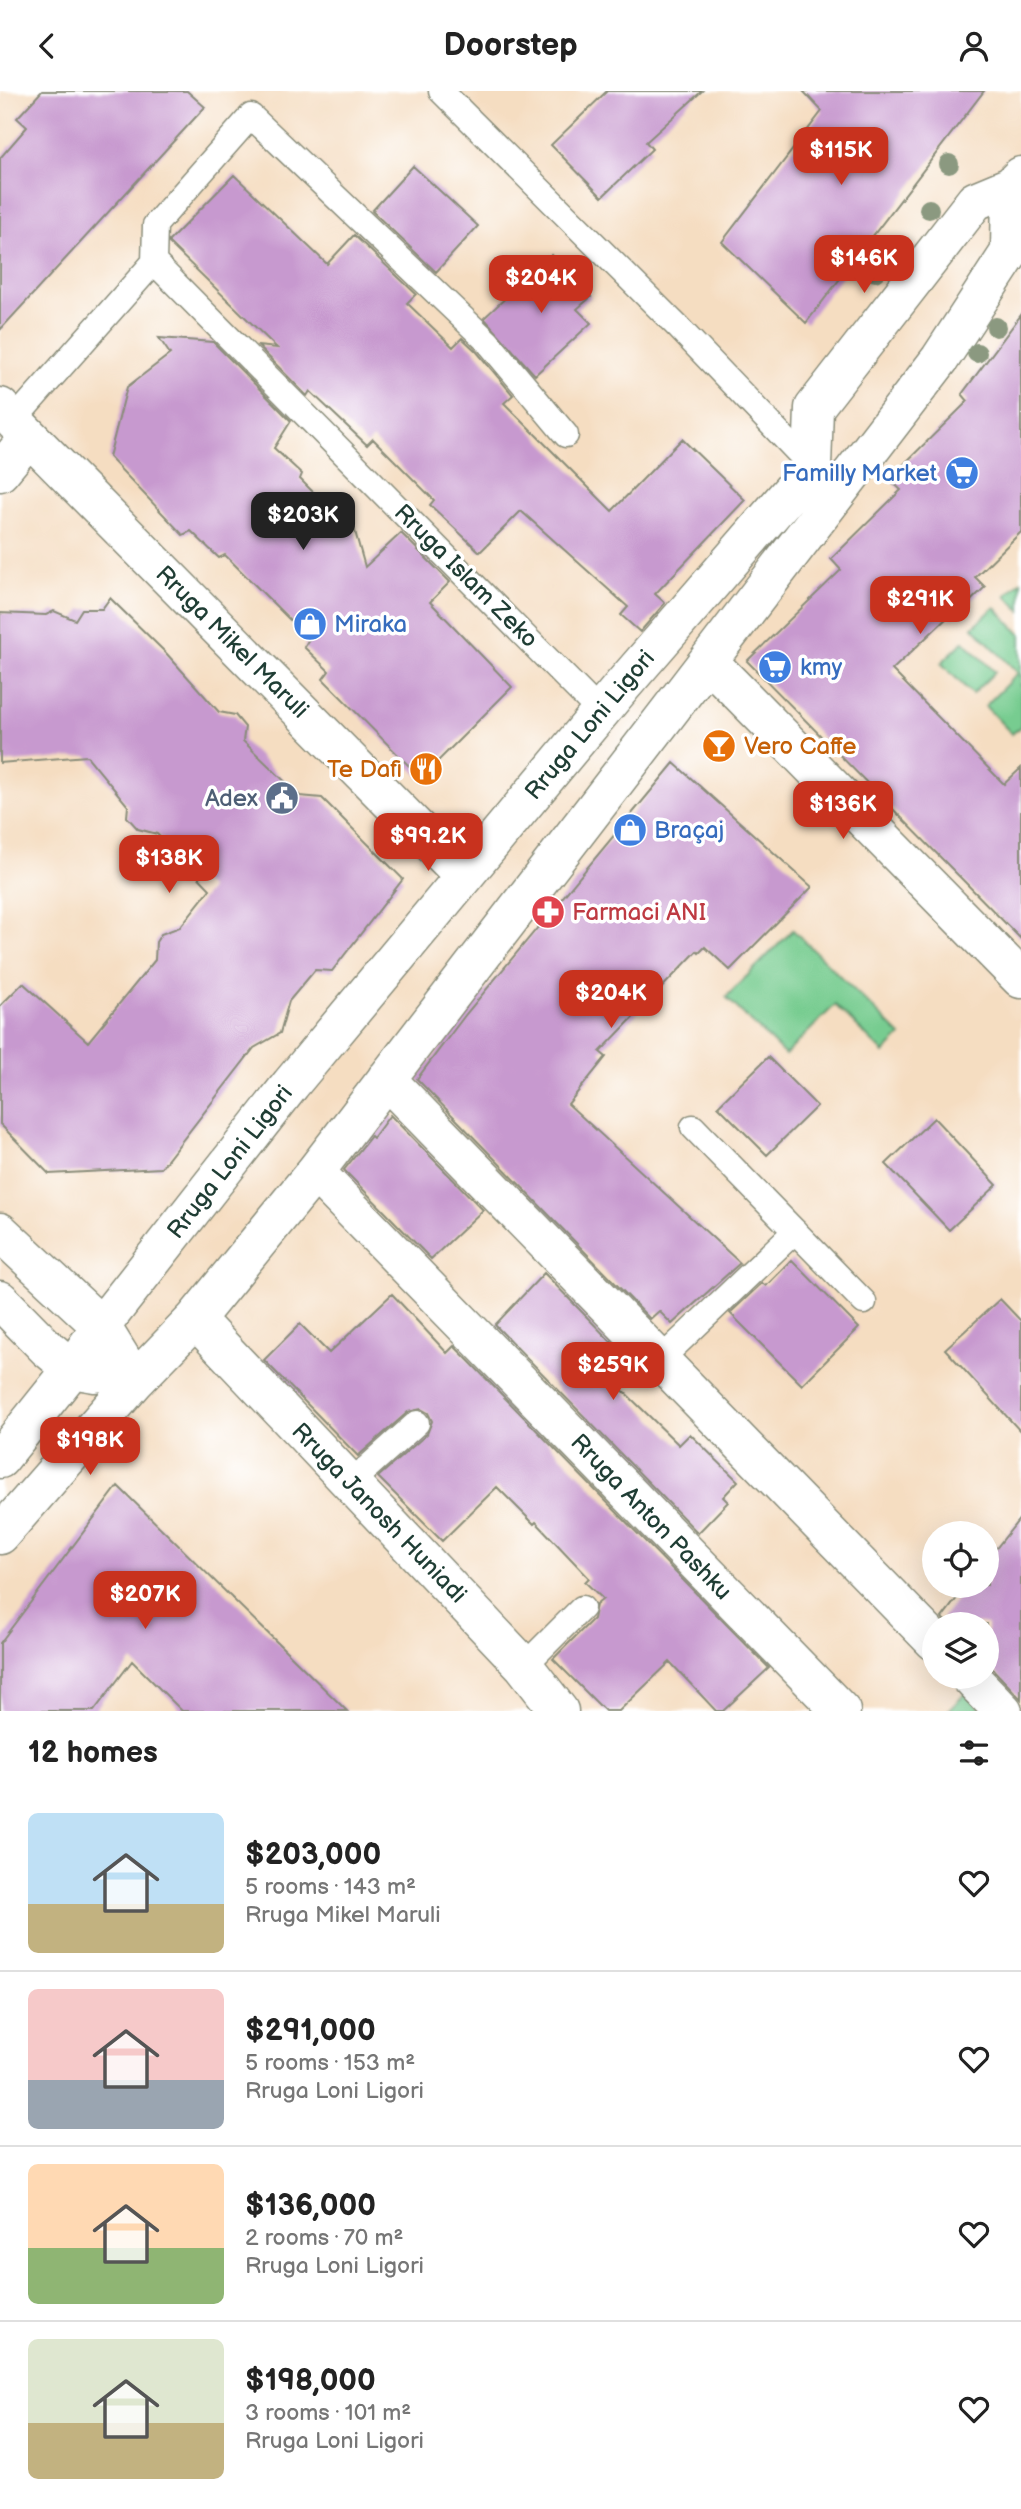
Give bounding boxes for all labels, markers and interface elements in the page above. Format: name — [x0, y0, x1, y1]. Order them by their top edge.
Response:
text: Doorstep — [443, 26, 578, 65]
icon: back — [28, 27, 66, 65]
icon: person — [955, 27, 993, 65]
pin: $115K — [792, 127, 890, 187]
text: $115K — [809, 136, 873, 164]
pin: $146K — [815, 235, 913, 295]
text: $146K — [830, 244, 898, 272]
pin: $204K — [492, 255, 590, 315]
text: $204K — [505, 264, 577, 292]
supermarket icon: Familly Market — [943, 454, 981, 492]
place label: Familly Market — [782, 459, 938, 488]
pin: $203K — [254, 493, 352, 552]
street label: Rruga Islam Zeko — [388, 498, 544, 654]
text: $203K — [267, 501, 339, 529]
street label: Rruga Mikel Maruli — [150, 560, 314, 724]
pin: $291K — [871, 577, 969, 636]
text: $291K — [886, 585, 954, 613]
shop icon: Miraka — [291, 605, 329, 643]
place label: Miraka — [334, 610, 407, 639]
street label: Rruga Loni Ligori — [519, 644, 661, 806]
supermarket icon: kmy — [756, 648, 794, 686]
place label: kmy — [800, 653, 843, 682]
bar icon: Vero Caffe — [700, 727, 738, 765]
place label: Vero Caffe — [744, 732, 857, 761]
restaurant icon: Te Dafi — [407, 750, 445, 788]
place label: Te Dafi — [327, 755, 402, 784]
public building icon: Adex — [263, 779, 301, 817]
pin: $136K — [794, 781, 892, 841]
place label: Adex — [205, 784, 258, 813]
text: $136K — [809, 790, 877, 818]
shop icon: Braçaj — [611, 811, 649, 849]
pin: $99.2K — [371, 813, 485, 873]
place label: Braçaj — [654, 816, 724, 845]
text: $99.2K — [390, 822, 466, 850]
pin: $138K — [120, 835, 218, 895]
text: $138K — [135, 844, 203, 872]
pharmacy icon: Farmaci ANI — [529, 893, 567, 931]
place label: Farmaci ANI — [572, 898, 706, 927]
pin: $204K — [562, 971, 660, 1030]
text: $204K — [575, 979, 647, 1007]
street label: Rruga Loni Ligori — [161, 1080, 299, 1244]
pin: $259K — [564, 1343, 662, 1402]
text: $259K — [577, 1351, 649, 1379]
pin: $198K — [41, 1417, 139, 1477]
street label: Rruga Janosh Huniadi — [285, 1417, 473, 1609]
text: $198K — [56, 1426, 124, 1454]
street label: Rruga Anton Pashku — [564, 1428, 738, 1606]
map controls — [922, 1521, 999, 1689]
button: locate — [922, 1521, 999, 1598]
pin: $207K — [96, 1571, 194, 1631]
text: $207K — [109, 1580, 181, 1608]
button: layers — [922, 1612, 999, 1689]
icon: filters — [955, 1734, 993, 1772]
text: 12 homes — [28, 1735, 158, 1771]
text: $203,000 — [245, 1837, 381, 1873]
icon: home — [84, 1841, 168, 1925]
icon: heart — [955, 1864, 993, 1902]
text: 5 rooms · 143 m² — [245, 1873, 416, 1901]
text: Rruga Mikel Maruli — [245, 1901, 441, 1929]
text: $291,000 — [245, 2013, 376, 2049]
icon: home — [84, 2017, 168, 2101]
icon: heart — [955, 2040, 993, 2078]
text: 5 rooms · 153 m² — [245, 2049, 415, 2077]
text: Rruga Loni Ligori — [245, 2077, 424, 2105]
text: $136,000 — [245, 2188, 376, 2224]
icon: home — [84, 2192, 168, 2276]
icon: heart — [955, 2215, 993, 2253]
text: 2 rooms · 70 m² — [245, 2224, 404, 2252]
text: Rruga Loni Ligori — [245, 2252, 424, 2280]
text: $198,000 — [245, 2363, 376, 2399]
icon: home — [84, 2367, 168, 2451]
icon: heart — [955, 2390, 993, 2428]
text: 3 rooms · 101 m² — [245, 2399, 411, 2427]
text: Rruga Loni Ligori — [245, 2427, 424, 2455]

